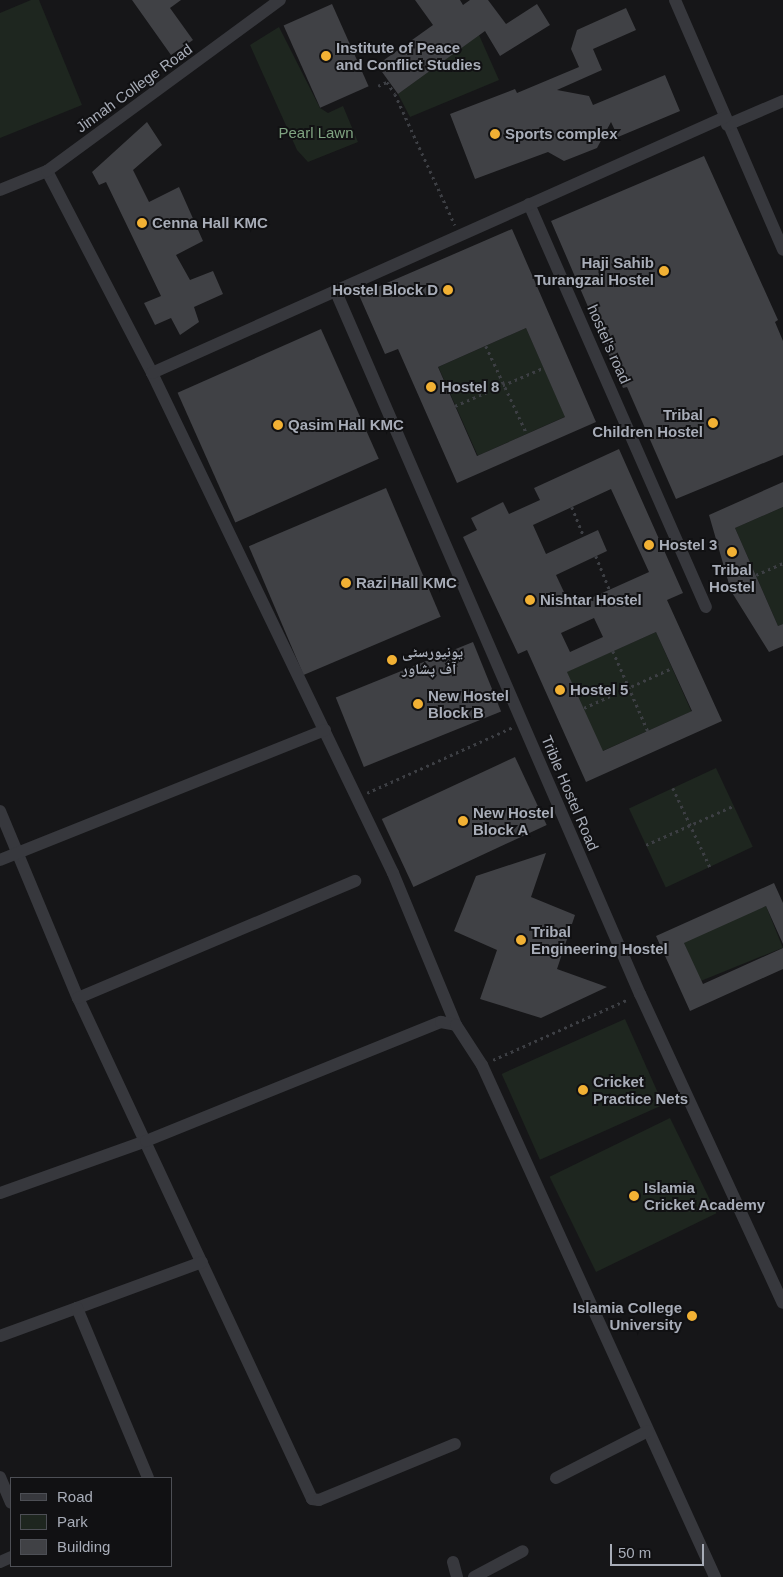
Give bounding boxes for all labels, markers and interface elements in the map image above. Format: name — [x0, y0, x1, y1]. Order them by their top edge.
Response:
place label: Institute of Peace and Conflict Studies — [336, 38, 481, 73]
street label: Jinnah College Road — [72, 40, 196, 136]
marker: Institute of Peace and Conflict Studies — [320, 50, 332, 62]
park label: Pearl Lawn — [278, 124, 354, 142]
place label: Sports complex — [505, 125, 618, 143]
marker: Sports complex — [489, 128, 501, 140]
place label: Cenna Hall KMC — [152, 214, 268, 232]
marker: Cenna Hall KMC — [136, 217, 148, 229]
place label: Haji Sahib Turangzai Hostel — [534, 253, 654, 288]
marker: Haji Sahib Turangzai Hostel — [658, 265, 670, 277]
place label: Hostel Block D — [332, 281, 438, 299]
marker: Hostel Block D — [442, 284, 454, 296]
street label: hostel's road — [584, 302, 634, 386]
place label: Hostel 8 — [441, 378, 499, 396]
marker: Hostel 8 — [425, 381, 437, 393]
place label: Tribal Children Hostel — [592, 405, 703, 440]
place label: Qasim Hall KMC — [288, 416, 404, 434]
marker: Tribal Children Hostel — [707, 417, 719, 429]
marker: Qasim Hall KMC — [272, 419, 284, 431]
place label: Hostel 3 — [659, 536, 717, 554]
marker: Hostel 3 — [643, 539, 655, 551]
marker: Tribal Hostel — [726, 546, 738, 558]
place label: Tribal Hostel — [709, 560, 755, 595]
place label: Razi Hall KMC — [356, 574, 457, 592]
marker: Razi Hall KMC — [340, 577, 352, 589]
place label: Nishtar Hostel — [540, 591, 642, 609]
marker: Nishtar Hostel — [524, 594, 536, 606]
place label: یونیورسٹی آف پشاور — [402, 642, 463, 677]
marker: یونیورسٹی آف پشاور — [386, 654, 398, 666]
place label: Hostel 5 — [570, 681, 628, 699]
marker: Hostel 5 — [554, 684, 566, 696]
place label: New Hostel Block B — [428, 686, 509, 721]
marker: New Hostel Block B — [412, 698, 424, 710]
street label: Trible Hostel Road — [538, 733, 602, 853]
place label: New Hostel Block A — [473, 803, 554, 838]
marker: New Hostel Block A — [457, 815, 469, 827]
place label: Tribal Engineering Hostel — [531, 922, 668, 957]
marker: Tribal Engineering Hostel — [515, 934, 527, 946]
place label: Cricket Practice Nets — [593, 1072, 688, 1107]
marker: Cricket Practice Nets — [577, 1084, 589, 1096]
place label: Islamia Cricket Academy — [644, 1178, 766, 1213]
marker: Islamia Cricket Academy — [628, 1190, 640, 1202]
place label: Islamia College University — [573, 1298, 682, 1333]
marker: Islamia College University — [686, 1310, 698, 1322]
legend — [10, 1477, 172, 1567]
text: Road — [57, 1488, 93, 1505]
text: Park — [57, 1513, 88, 1530]
scale bar — [613, 1534, 707, 1566]
text: Building — [57, 1538, 110, 1555]
text: 50 m — [618, 1544, 651, 1561]

